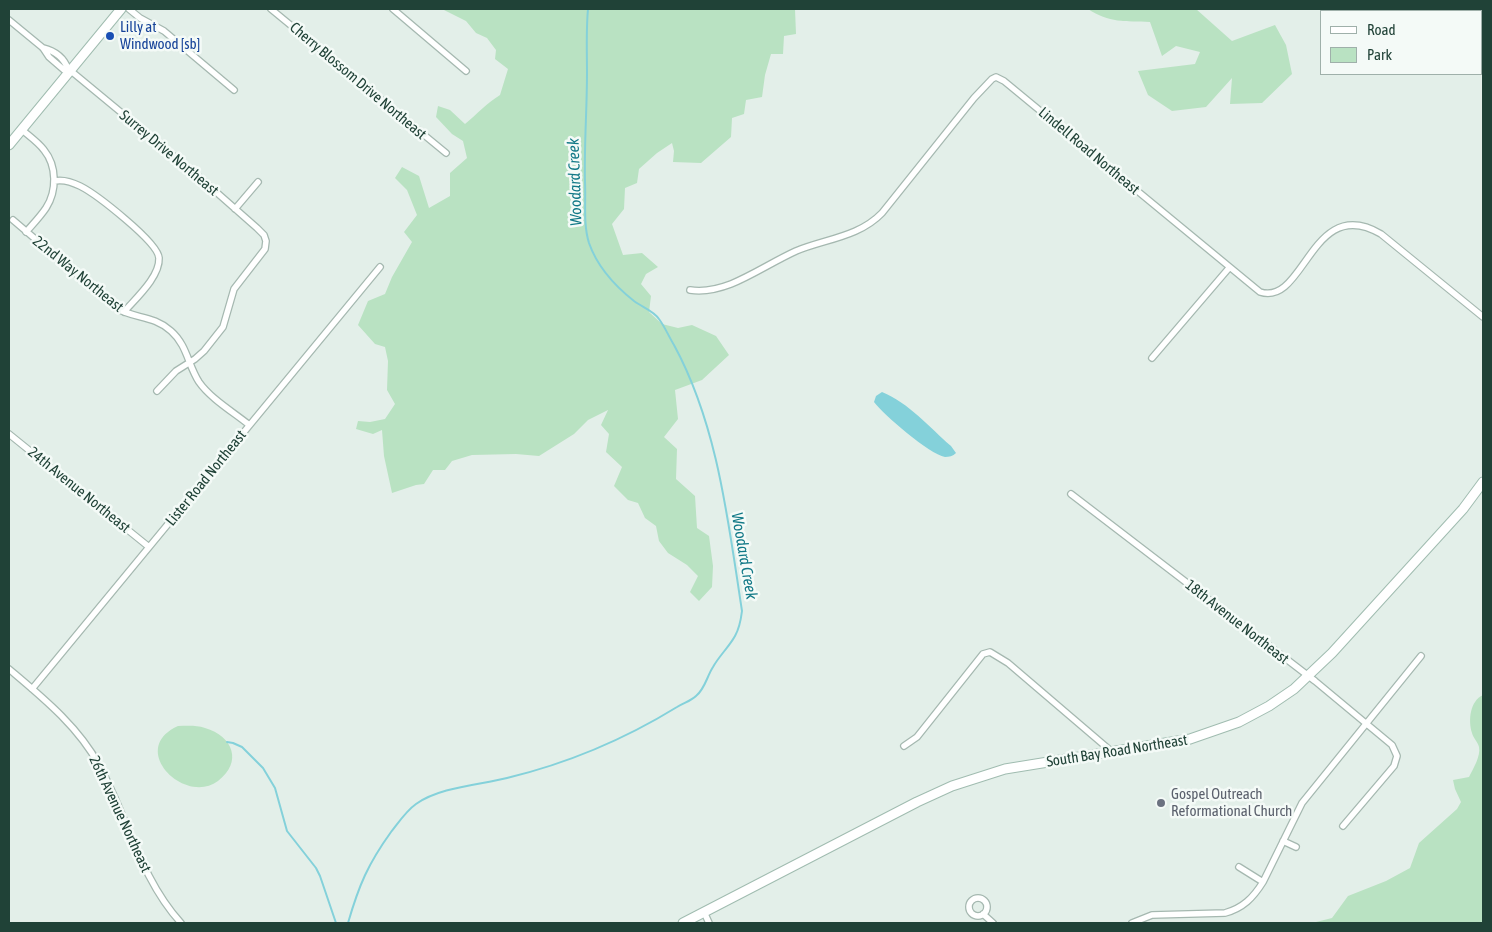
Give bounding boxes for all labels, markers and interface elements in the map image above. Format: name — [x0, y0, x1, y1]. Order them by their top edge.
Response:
legend — [1320, 10, 1482, 75]
place label: Lilly at Windwood [sb] — [120, 18, 200, 53]
street label: Cherry Blossom Drive Northeast — [286, 19, 430, 143]
text: Road — [1367, 21, 1396, 38]
marker: Lilly at Windwood [sb] — [104, 30, 116, 42]
text: Park — [1367, 46, 1392, 63]
street label: Lindell Road Northeast — [1035, 104, 1143, 198]
street label: Surrey Drive Northeast — [116, 106, 222, 200]
water label: Woodard Creek — [564, 138, 586, 226]
street label: 22nd Way Northeast — [29, 232, 127, 316]
street label: Lister Road Northeast — [162, 427, 250, 529]
street label: 24th Avenue Northeast — [24, 443, 134, 537]
water label: Woodard Creek — [727, 511, 761, 601]
street label: 18th Avenue Northeast — [1182, 576, 1292, 668]
street label: South Bay Road Northeast — [1045, 731, 1189, 771]
street label: 26th Avenue Northeast — [85, 753, 155, 875]
place label: Gospel Outreach Reformational Church — [1171, 785, 1292, 820]
marker: Gospel Outreach Reformational Church — [1155, 797, 1167, 809]

